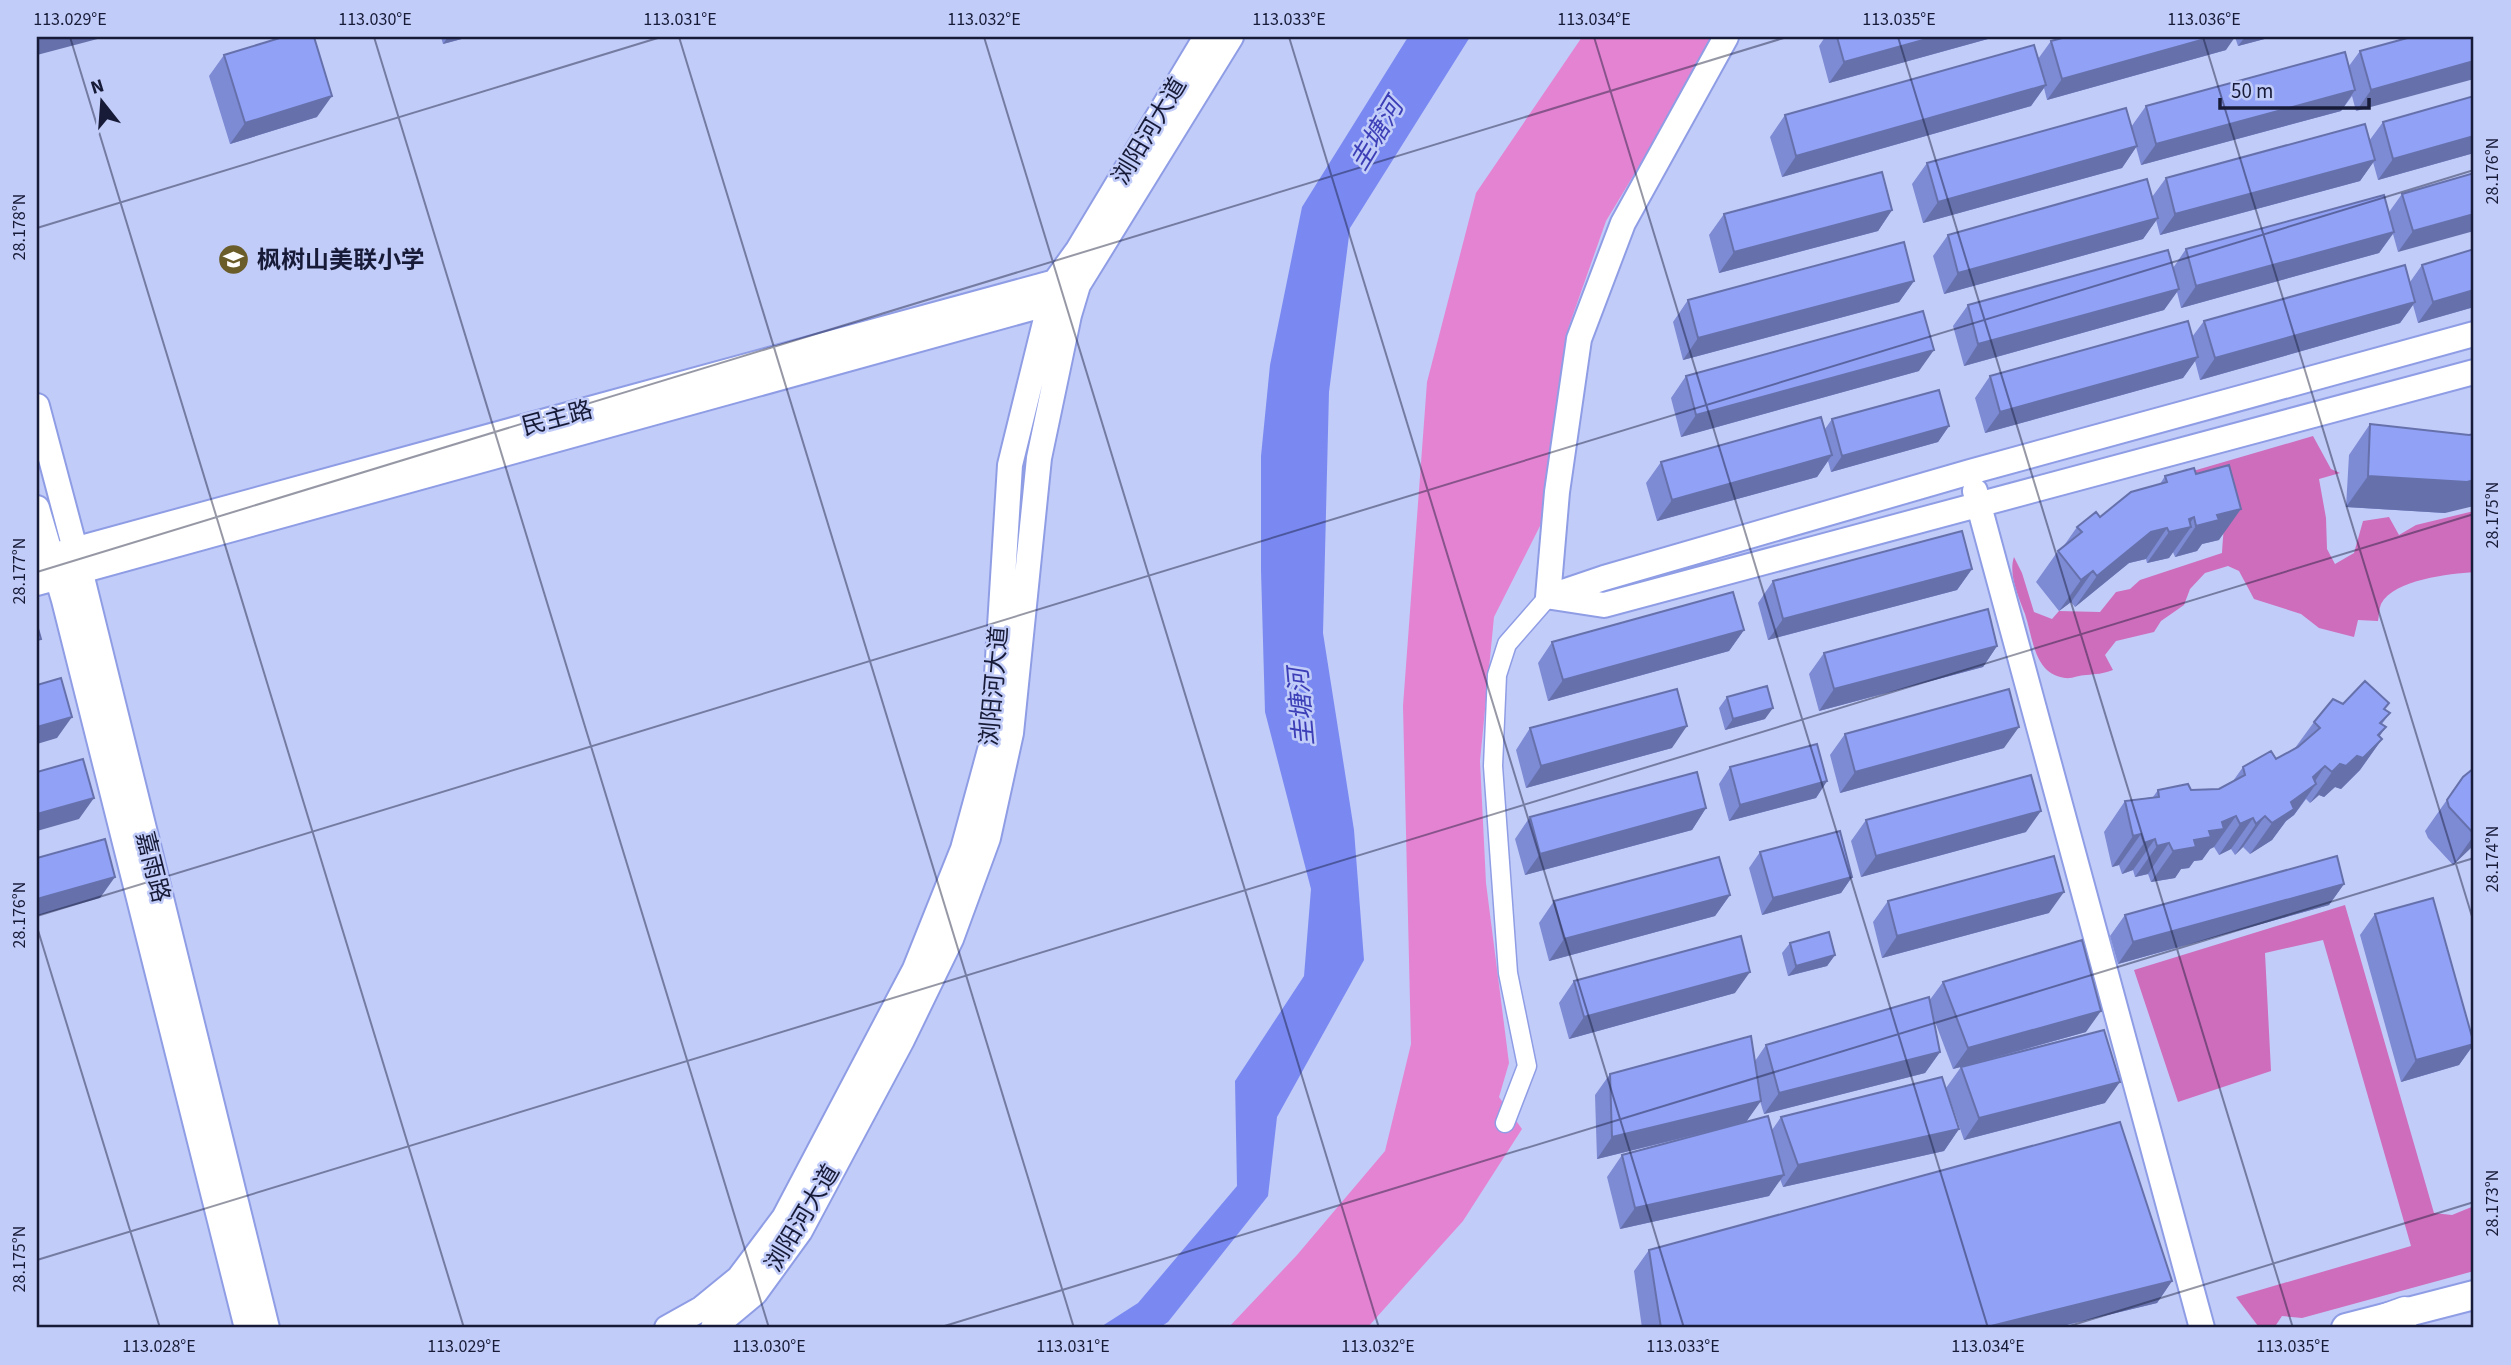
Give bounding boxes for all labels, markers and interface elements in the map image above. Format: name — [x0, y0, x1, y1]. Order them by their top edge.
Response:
text: 113.029°E — [33, 7, 107, 32]
text: 113.030°E — [338, 7, 412, 32]
text: 113.031°E — [643, 7, 717, 32]
text: 113.032°E — [947, 7, 1021, 32]
text: 113.033°E — [1252, 7, 1326, 32]
text: 113.034°E — [1557, 7, 1631, 32]
text: 113.035°E — [1862, 7, 1936, 32]
text: 113.036°E — [2167, 7, 2241, 32]
north arrow — [66, 66, 136, 136]
scale bar — [2220, 66, 2369, 110]
street label: 浏阳河大道 — [1104, 71, 1195, 192]
text: N — [87, 72, 107, 102]
text: 50 m — [2231, 76, 2273, 106]
water label: 圭塘河 — [1340, 87, 1415, 177]
text: 28.176°N — [2480, 138, 2505, 204]
text: 28.178°N — [7, 194, 32, 260]
school or university icon: 枫树山美联小学 — [217, 243, 251, 277]
place label: 枫树山美联小学 — [257, 243, 425, 278]
street label: 民主路 — [518, 392, 596, 445]
text: 28.175°N — [2480, 482, 2505, 548]
text: 28.177°N — [7, 538, 32, 604]
street label: 浏阳河大道 — [972, 625, 1017, 747]
water label: 圭塘河 — [1279, 662, 1323, 747]
text: 28.174°N — [2480, 826, 2505, 892]
street label: 嘉雨路 — [127, 828, 178, 906]
text: 28.176°N — [7, 882, 32, 948]
street label: 浏阳河大道 — [757, 1158, 848, 1279]
text: 28.173°N — [2480, 1170, 2505, 1236]
text: 28.175°N — [7, 1226, 32, 1292]
text: 113.028°E — [122, 1334, 196, 1359]
text: 113.029°E — [427, 1334, 501, 1359]
text: 113.030°E — [732, 1334, 806, 1359]
text: 113.031°E — [1036, 1334, 1110, 1359]
text: 113.032°E — [1341, 1334, 1415, 1359]
text: 113.033°E — [1646, 1334, 1720, 1359]
text: 113.034°E — [1951, 1334, 2025, 1359]
text: 113.035°E — [2256, 1334, 2330, 1359]

